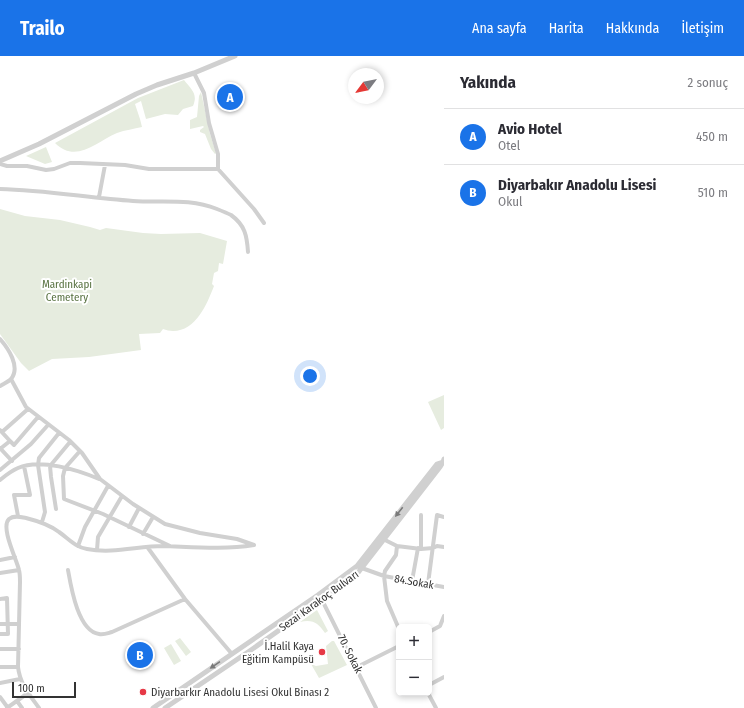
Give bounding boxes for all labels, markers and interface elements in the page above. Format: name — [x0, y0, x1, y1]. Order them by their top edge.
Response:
text: Trailo — [20, 17, 65, 40]
text: Ana sayfa — [472, 20, 527, 37]
text: Harita — [549, 20, 584, 37]
text: Hakkında — [606, 20, 659, 37]
text: İletişim — [681, 20, 724, 37]
north arrow — [348, 68, 384, 104]
text: Yakında — [460, 72, 516, 93]
text: 2 sonuç — [688, 75, 728, 90]
pin: A — [217, 82, 243, 112]
text: Avio Hotel — [498, 120, 562, 138]
text: A — [469, 129, 477, 144]
text: 450 m — [696, 129, 728, 144]
text: Otel — [498, 138, 520, 153]
text: Diyarbakır Anadolu Lisesi — [498, 176, 656, 194]
text: B — [469, 185, 477, 200]
text: 510 m — [698, 185, 728, 200]
text: Okul — [498, 194, 522, 209]
park label: Mardinkapi Cemetery — [42, 278, 92, 304]
your location — [300, 366, 320, 386]
one-way arrow — [395, 506, 404, 517]
street label: Sezai Karakoç Bulvarı — [277, 568, 361, 634]
street label: 84.Sokak — [393, 572, 436, 592]
map controls — [396, 624, 432, 696]
button: + — [396, 624, 432, 660]
street label: 70. Sokak — [335, 632, 366, 676]
place label: İ.Halil Kaya Eğitim Kampüsü — [242, 639, 314, 666]
pin: B — [127, 640, 153, 670]
marker: İ.Halil Kaya Eğitim Kampüsü — [317, 647, 327, 657]
button: − — [396, 660, 432, 696]
one-way arrow — [210, 661, 220, 669]
scale bar — [12, 680, 76, 699]
text: 100 m — [18, 682, 45, 695]
place label: Diyarbarkır Anadolu Lisesi Okul Binası 2 — [151, 686, 329, 699]
marker: Diyarbarkır Anadolu Lisesi Okul Binası 2 — [138, 687, 148, 697]

